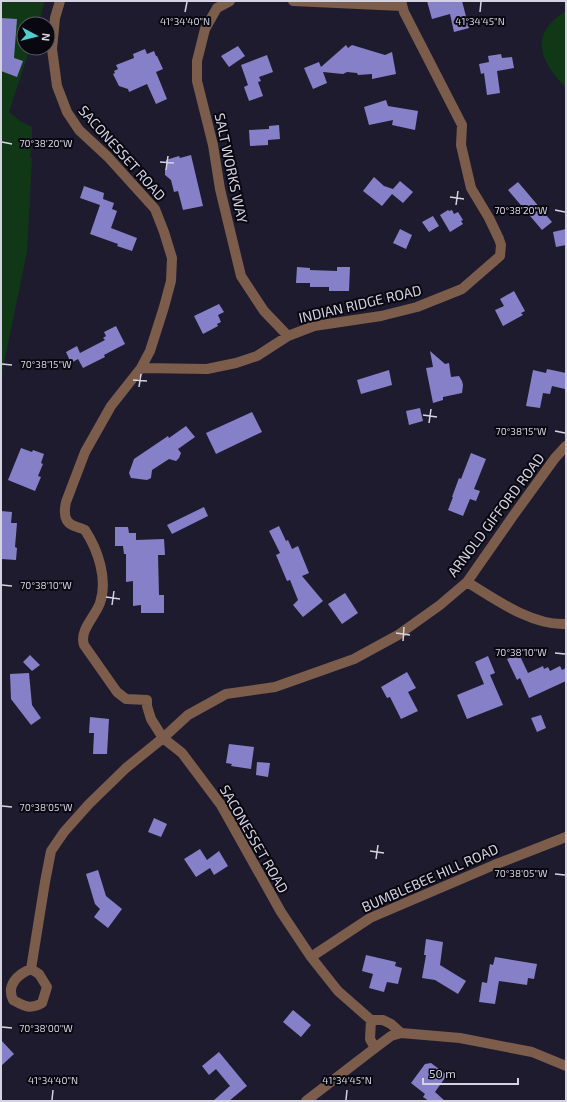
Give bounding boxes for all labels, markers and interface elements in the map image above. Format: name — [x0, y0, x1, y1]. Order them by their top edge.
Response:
text: 41°34'40"N — [160, 15, 210, 27]
text: 41°34'45"N — [455, 15, 505, 27]
north arrow — [16, 16, 56, 56]
text: N — [39, 33, 53, 42]
street label: SACONESSET ROAD — [75, 102, 169, 204]
street label: SALT WORKS WAY — [212, 111, 251, 225]
text: 70°38'20"W — [19, 137, 73, 149]
text: 70°38'20"W — [494, 204, 548, 216]
street label: INDIAN RIDGE ROAD — [297, 281, 423, 326]
text: 70°38'15"W — [21, 358, 72, 370]
text: 70°38'15"W — [496, 425, 547, 437]
street label: ARNOLD GIFFORD ROAD — [444, 450, 548, 580]
text: 70°38'10"W — [20, 579, 72, 591]
text: 70°38'10"W — [495, 646, 547, 658]
street label: SACONESSET ROAD — [217, 782, 292, 896]
text: 70°38'05"W — [20, 801, 73, 813]
street label: BUMBLEBEE HILL ROAD — [359, 840, 501, 915]
text: 70°38'05"W — [495, 867, 548, 879]
text: 70°38'00"W — [19, 1022, 73, 1034]
scale bar — [423, 1060, 518, 1086]
text: 50 m — [429, 1066, 456, 1080]
text: 41°34'40"N — [28, 1074, 78, 1086]
text: 41°34'45"N — [322, 1074, 372, 1086]

